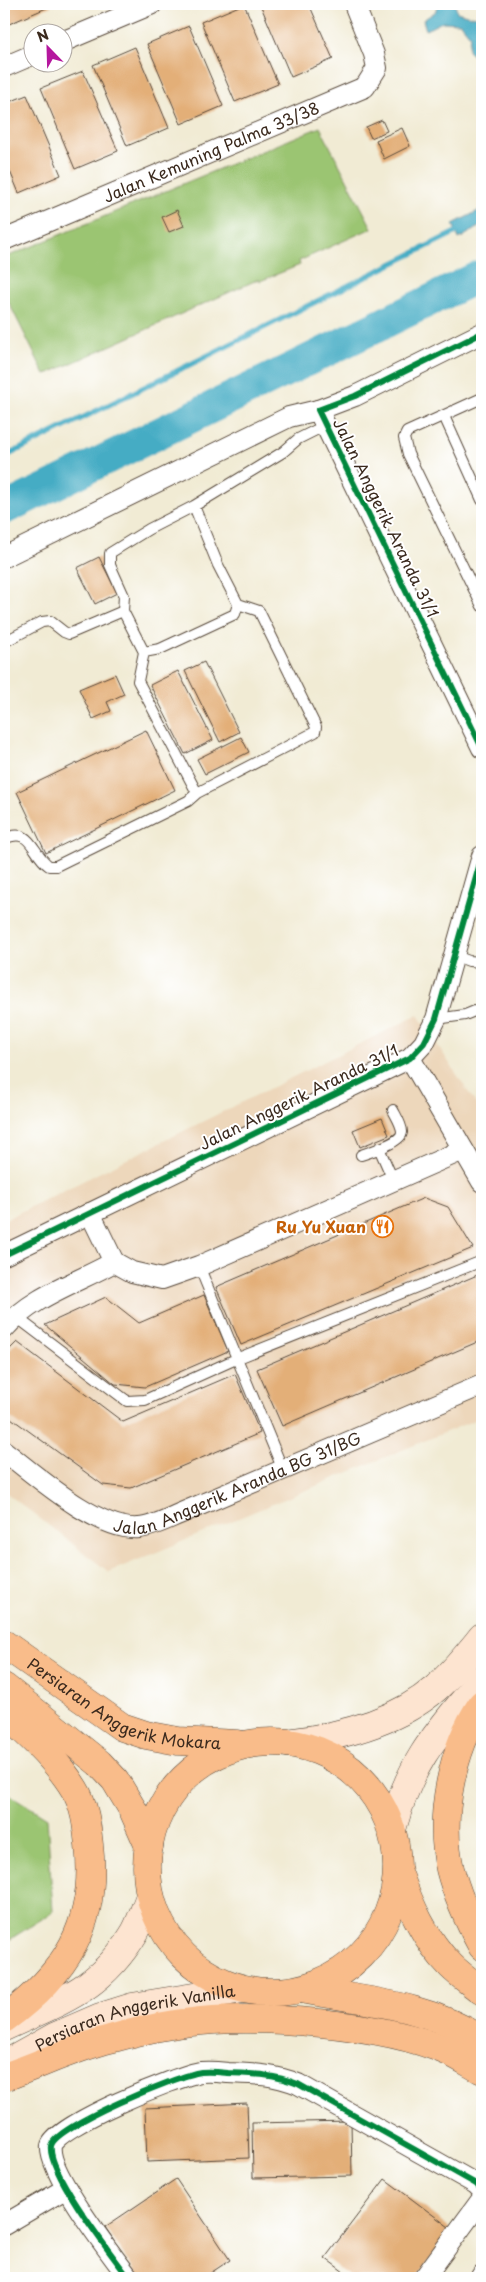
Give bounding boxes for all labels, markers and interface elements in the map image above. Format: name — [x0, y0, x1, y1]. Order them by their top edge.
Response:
north arrow — [22, 22, 72, 72]
text: N — [34, 24, 52, 47]
street label: Jalan Kemuning Palma 33/38 — [99, 95, 323, 208]
street label: Jalan Anggerik Aranda 31/1 — [328, 414, 446, 621]
street label: Jalan Anggerik Aranda 31/1 — [195, 1037, 402, 1155]
place label: Ru Yu Xuan — [276, 1214, 366, 1238]
restaurant icon: Ru Yu Xuan — [370, 1215, 394, 1239]
street label: Jalan Anggerik Aranda BG 31/BG — [111, 1425, 364, 1539]
street label: Persiaran Anggerik Mokara — [23, 1651, 222, 1754]
street label: Persiaran Anggerik Vanilla — [30, 1977, 237, 2057]

